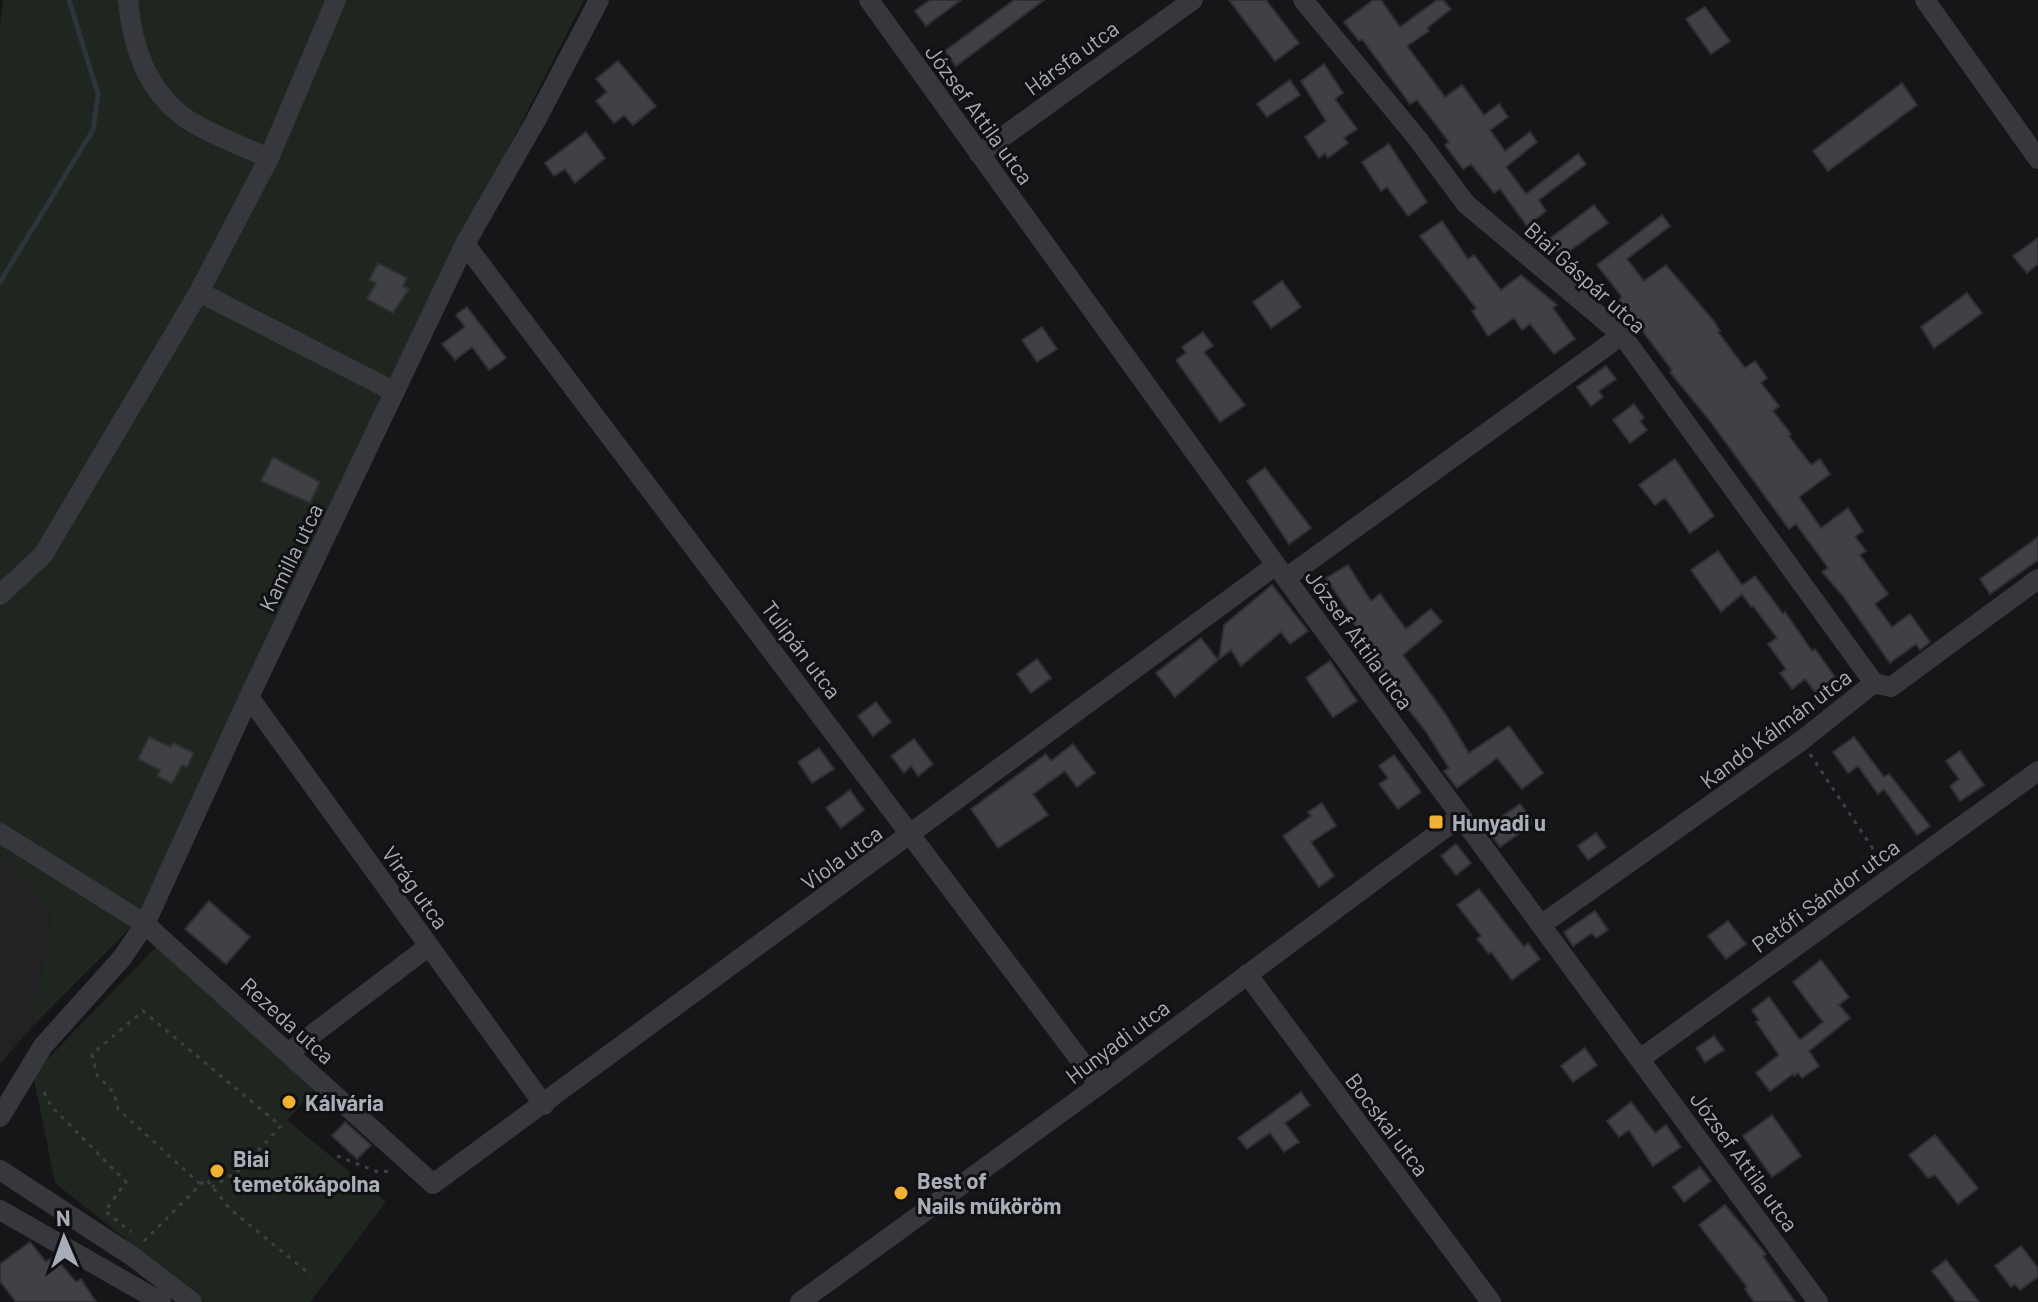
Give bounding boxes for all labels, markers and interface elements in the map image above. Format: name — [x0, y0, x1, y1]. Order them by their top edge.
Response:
street label: Hársfa utca — [1019, 14, 1123, 100]
street label: József Attila utca — [921, 39, 1039, 189]
street label: Biai Gáspár utca — [1520, 216, 1652, 338]
street label: Kamilla utca — [253, 499, 327, 615]
street label: József Attila utca — [1301, 564, 1419, 714]
street label: Tulipán utca — [757, 595, 847, 703]
street label: Kandó Kálmán utca — [1694, 663, 1856, 793]
place label: Hunyadi u — [1452, 809, 1546, 835]
marker: Hunyadi u — [1427, 813, 1445, 831]
street label: Viola utca — [796, 819, 886, 895]
street label: Petőfi Sándor utca — [1746, 833, 1904, 957]
street label: Virág utca — [377, 840, 455, 934]
street label: Rezeda utca — [236, 971, 340, 1069]
street label: Hunyadi utca — [1060, 994, 1174, 1088]
street label: Bocskai utca — [1341, 1067, 1435, 1181]
street label: József Attila utca — [1686, 1086, 1804, 1236]
place label: Kálvária — [305, 1089, 384, 1115]
marker: Kálvária — [280, 1093, 298, 1111]
place label: Biai temetőkápolna — [233, 1145, 380, 1196]
marker: Biai temetőkápolna — [208, 1162, 226, 1180]
place label: Best of Nails műköröm — [917, 1167, 1061, 1218]
marker: Best of Nails műköröm — [892, 1184, 910, 1202]
north arrow — [24, 1198, 104, 1278]
text: N — [55, 1204, 71, 1230]

